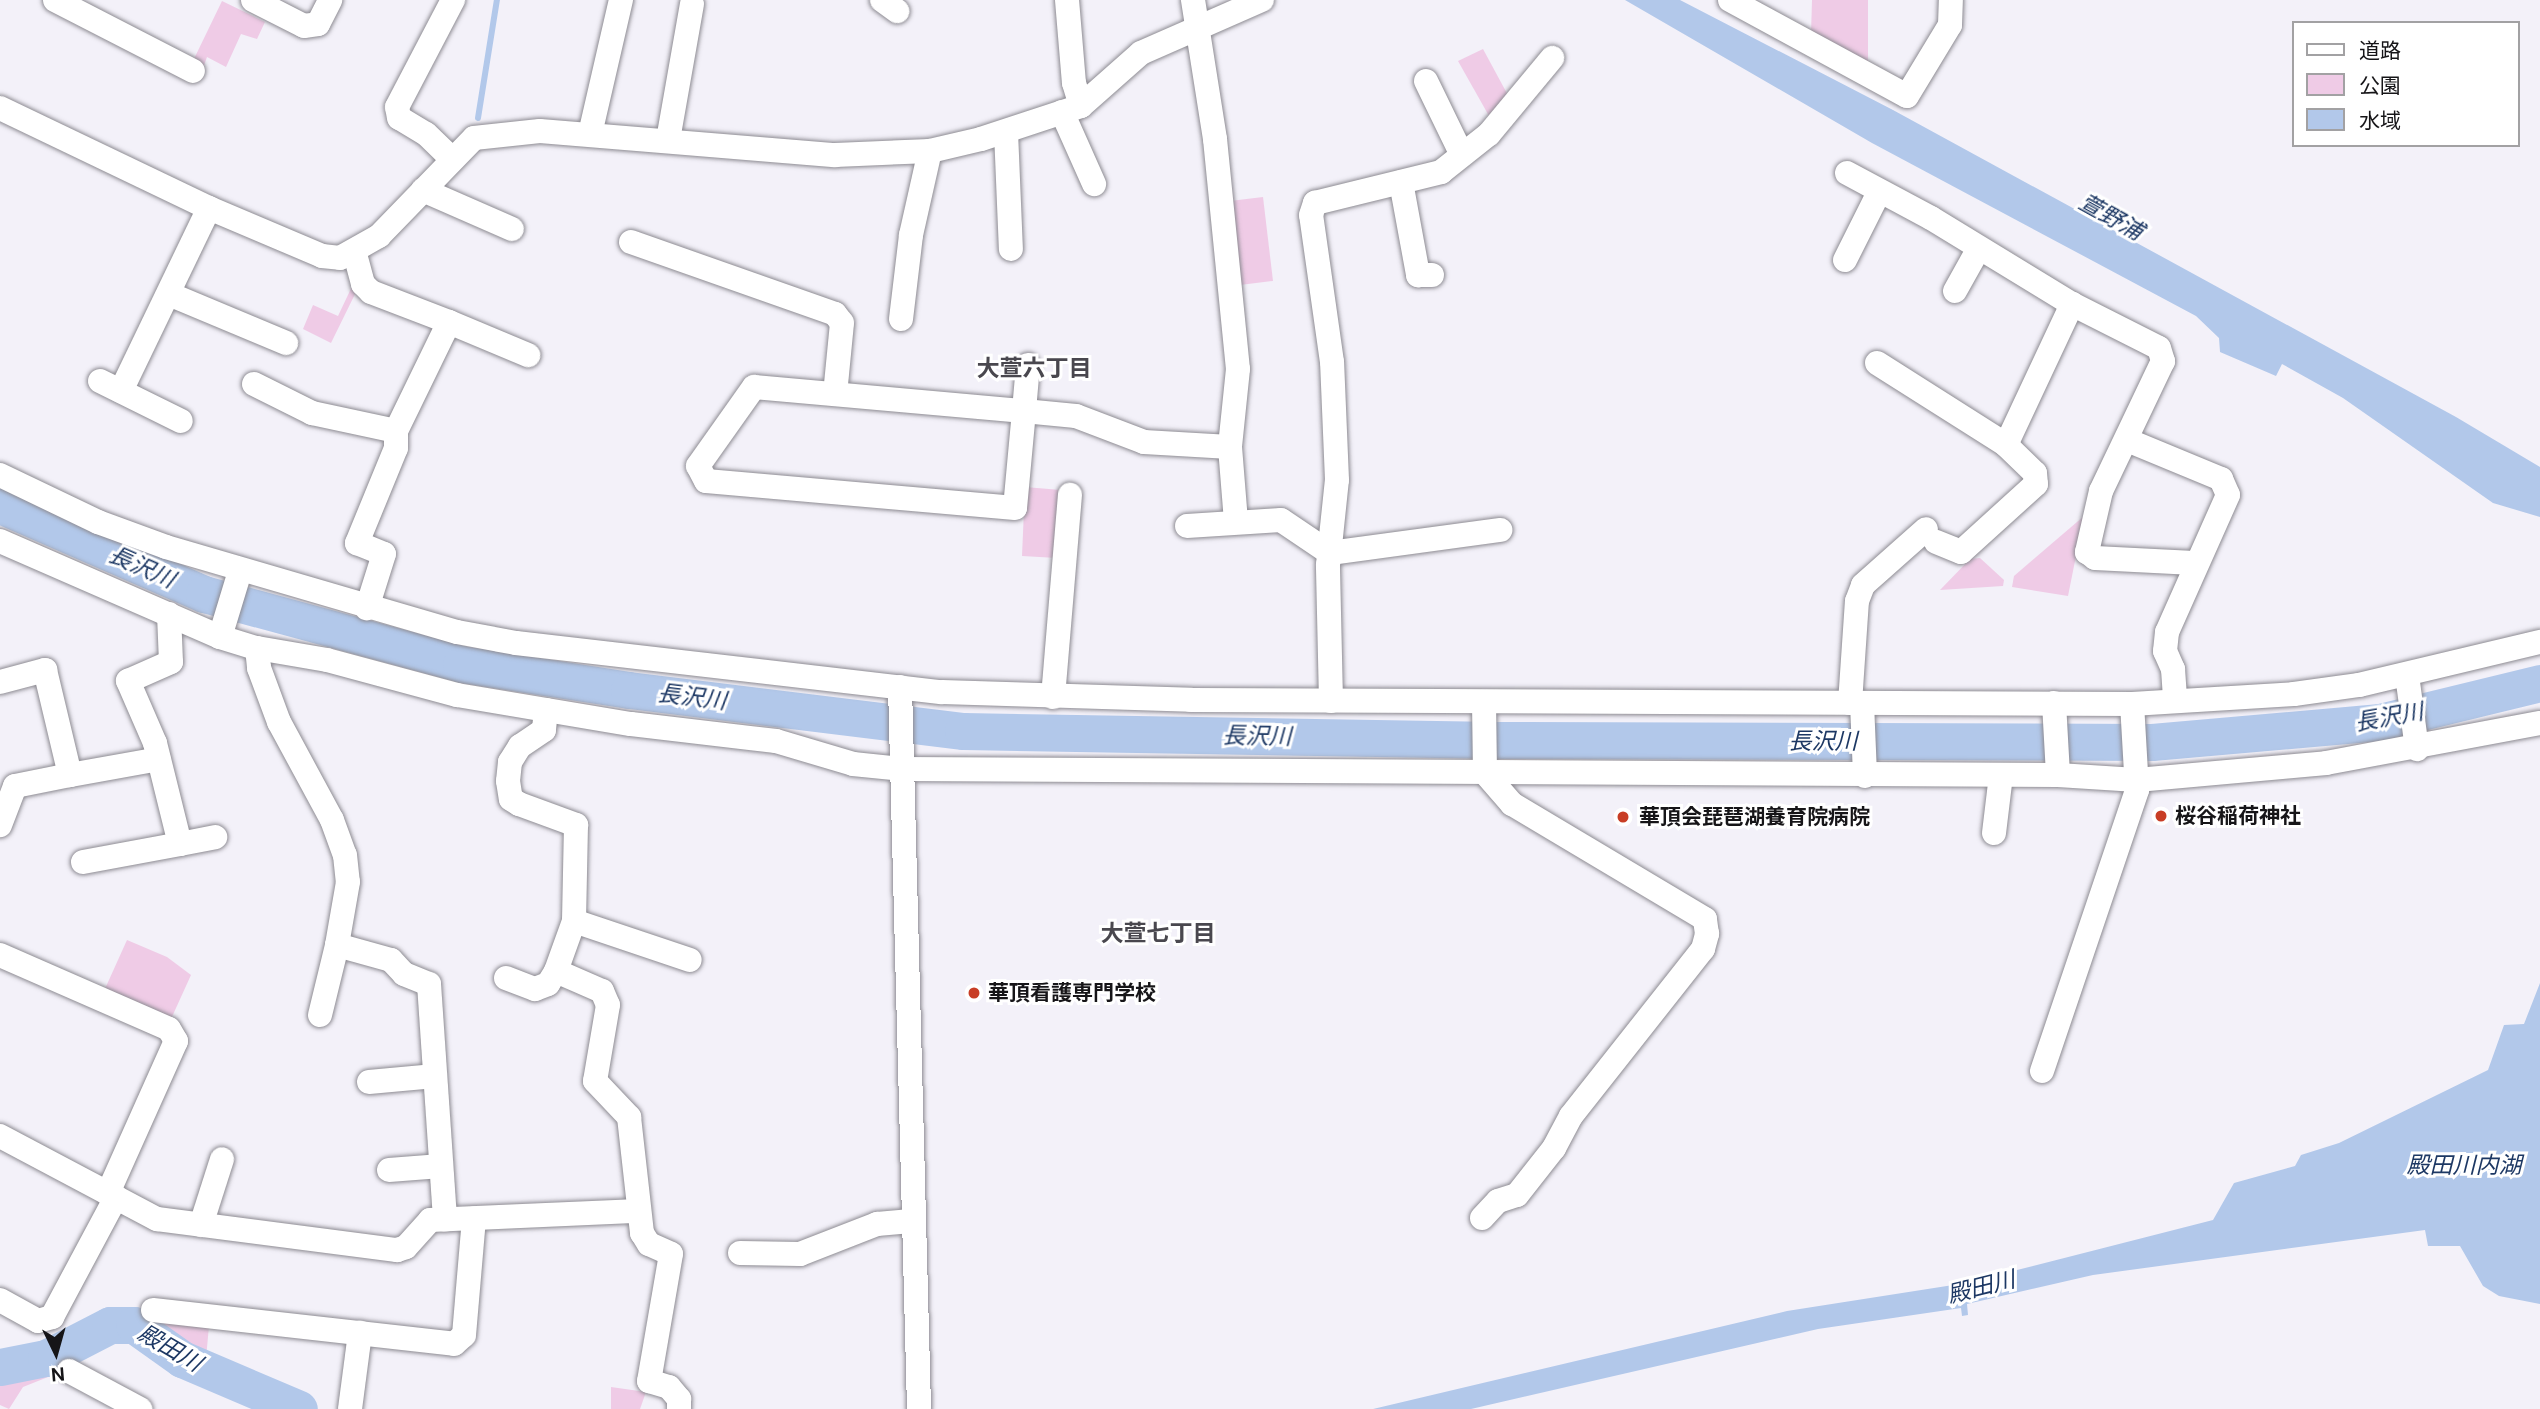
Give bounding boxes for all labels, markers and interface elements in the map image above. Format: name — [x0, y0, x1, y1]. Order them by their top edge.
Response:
legend — [2292, 21, 2519, 147]
text: 道路 — [2359, 37, 2401, 65]
text: 公園 — [2359, 72, 2401, 100]
text: 水域 — [2359, 107, 2401, 135]
water label: 萱野浦 — [2074, 188, 2148, 246]
district label: 大萱六丁目 — [977, 354, 1091, 382]
water label: 長沢川 — [105, 540, 179, 594]
water label: 長沢川 — [656, 679, 728, 715]
water label: 長沢川 — [2353, 697, 2425, 737]
water label: 長沢川 — [1222, 722, 1292, 750]
water label: 長沢川 — [1789, 727, 1857, 755]
place label: 桜谷稲荷神社 — [2175, 803, 2301, 829]
place label: 華頂会琵琶湖養育院病院 — [1639, 804, 1870, 830]
marker: 華頂会琵琶湖養育院病院 — [1613, 807, 1633, 827]
marker: 桜谷稲荷神社 — [2153, 808, 2169, 824]
district label: 大萱七丁目 — [1101, 919, 1215, 947]
place label: 華頂看護専門学校 — [988, 980, 1156, 1006]
marker: 華頂看護専門学校 — [966, 985, 982, 1001]
water label: 殿田川内湖 — [2407, 1151, 2521, 1179]
water label: 殿田川 — [1944, 1265, 2018, 1309]
north arrow — [21, 1318, 91, 1388]
water label: 殿田川 — [133, 1319, 207, 1377]
text: N — [50, 1361, 66, 1387]

